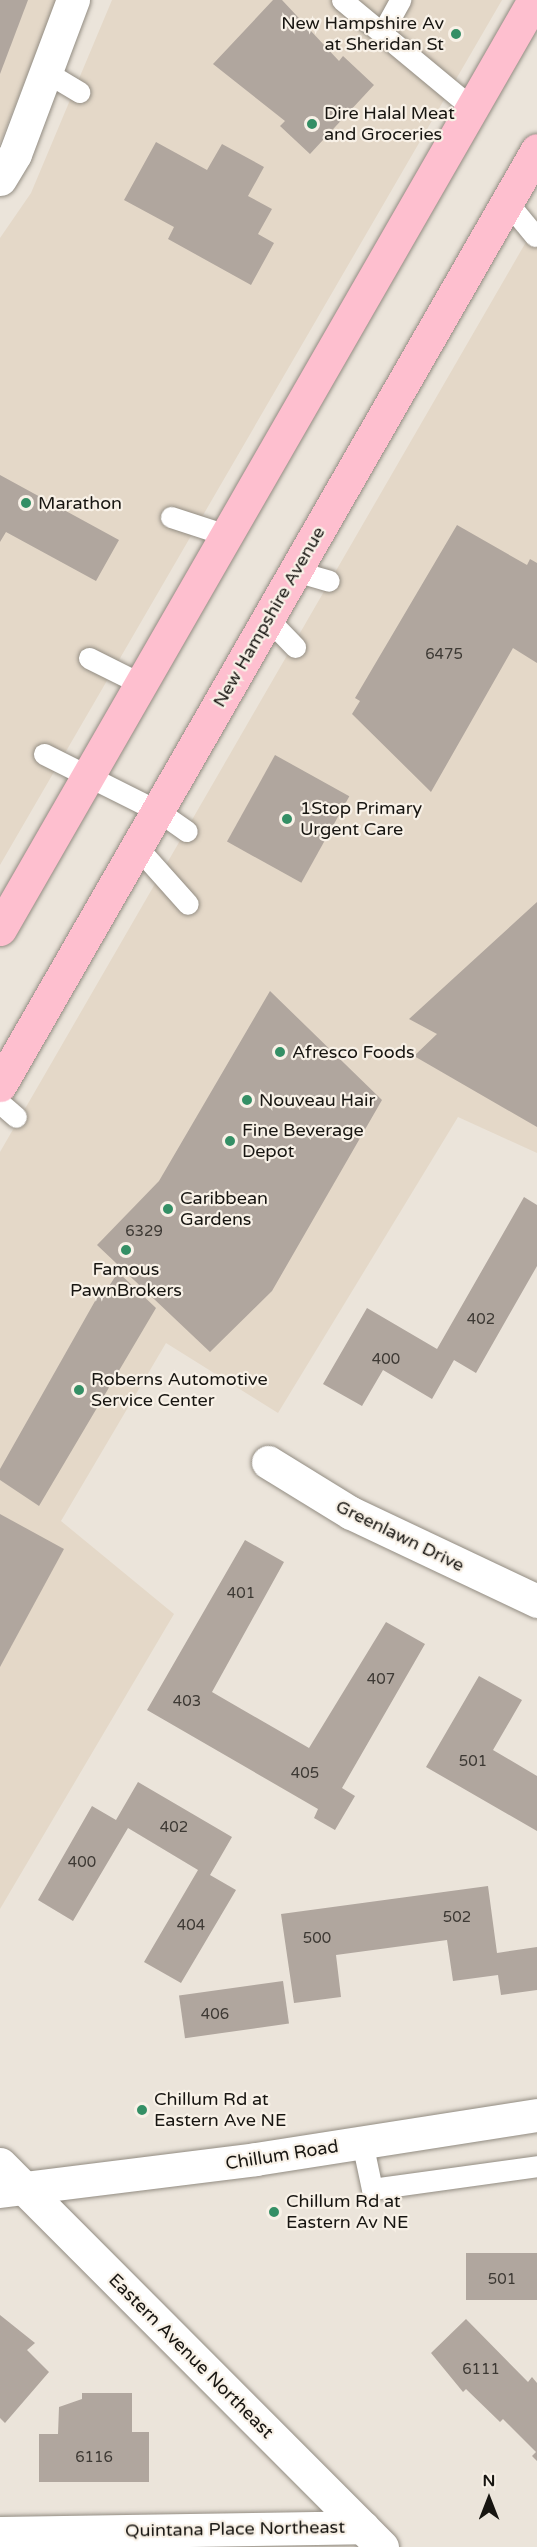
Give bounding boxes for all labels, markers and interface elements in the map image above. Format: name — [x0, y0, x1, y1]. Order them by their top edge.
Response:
place label: New Hampshire Av at Sheridan St — [281, 13, 444, 56]
marker: New Hampshire Av at Sheridan St — [449, 27, 463, 41]
place label: Dire Halal Meat and Groceries — [324, 103, 455, 146]
marker: Dire Halal Meat and Groceries — [305, 117, 319, 131]
place label: Marathon — [38, 492, 122, 514]
marker: Marathon — [19, 496, 33, 510]
street label: New Hampshire Avenue — [208, 523, 330, 711]
house number: 6475 — [425, 646, 463, 664]
place label: 1Stop Primary Urgent Care — [300, 798, 422, 840]
marker: 1Stop Primary Urgent Care — [278, 810, 296, 828]
place label: Afresco Foods — [292, 1041, 415, 1063]
marker: Afresco Foods — [273, 1045, 287, 1059]
place label: Nouveau Hair — [259, 1089, 375, 1111]
marker: Nouveau Hair — [240, 1093, 254, 1107]
place label: Fine Beverage Depot — [242, 1120, 364, 1162]
marker: Fine Beverage Depot — [223, 1134, 237, 1148]
place label: Caribbean Gardens — [180, 1188, 268, 1230]
marker: Caribbean Gardens — [161, 1202, 175, 1216]
house number: 6329 — [125, 1223, 163, 1241]
marker: Famous PawnBrokers — [119, 1243, 133, 1257]
place label: Famous PawnBrokers — [70, 1259, 182, 1302]
house number: 402 — [467, 1311, 495, 1329]
house number: 400 — [372, 1351, 400, 1369]
place label: Roberns Automotive Service Center — [91, 1369, 268, 1412]
marker: Roberns Automotive Service Center — [72, 1383, 86, 1397]
street label: Greenlawn Drive — [332, 1496, 468, 1576]
house number: 401 — [227, 1585, 255, 1603]
house number: 407 — [367, 1671, 395, 1689]
house number: 403 — [173, 1693, 201, 1711]
house number: 501 — [459, 1753, 487, 1771]
house number: 405 — [291, 1765, 319, 1783]
house number: 402 — [160, 1819, 188, 1837]
house number: 400 — [68, 1854, 96, 1872]
house number: 502 — [443, 1909, 471, 1927]
house number: 404 — [177, 1917, 205, 1935]
house number: 500 — [303, 1930, 331, 1948]
house number: 406 — [201, 2006, 229, 2024]
place label: Chillum Rd at Eastern Ave NE — [154, 2089, 287, 2132]
marker: Chillum Rd at Eastern Ave NE — [135, 2103, 149, 2117]
street label: Chillum Road — [224, 2135, 340, 2175]
place label: Chillum Rd at Eastern Av NE — [286, 2191, 408, 2234]
marker: Chillum Rd at Eastern Av NE — [267, 2205, 281, 2219]
street label: Eastern Avenue Northeast — [104, 2269, 278, 2443]
house number: 501 — [488, 2271, 516, 2289]
house number: 6111 — [462, 2361, 500, 2379]
house number: 6116 — [75, 2449, 113, 2467]
north arrow — [459, 2469, 519, 2529]
text: N — [483, 2471, 495, 2491]
street label: Quintana Place Northeast — [125, 2516, 345, 2542]

